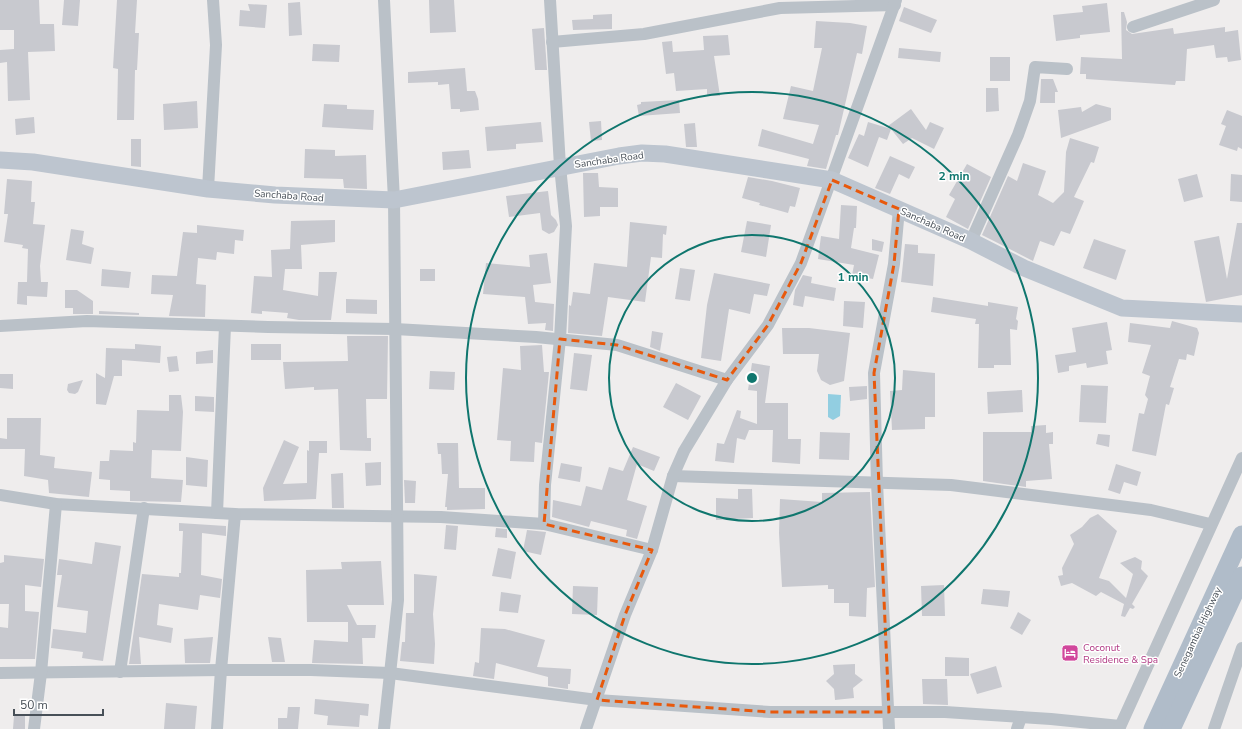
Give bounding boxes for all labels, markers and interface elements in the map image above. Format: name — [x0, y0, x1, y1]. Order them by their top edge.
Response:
street label: Sanchaba Road — [574, 148, 645, 172]
text: 2 min — [938, 168, 970, 184]
street label: Sanchaba Road — [254, 187, 324, 205]
street label: Sanchaba Road — [898, 204, 967, 246]
text: 1 min — [837, 269, 869, 285]
centre of rings — [745, 371, 759, 385]
street label: Senegambia Highway — [1171, 584, 1225, 680]
place label: Coconut Residence & Spa — [1083, 641, 1158, 667]
hotel icon: Coconut Residence & Spa — [1060, 643, 1080, 663]
scale bar — [14, 691, 103, 717]
text: 50 m — [20, 697, 48, 713]

